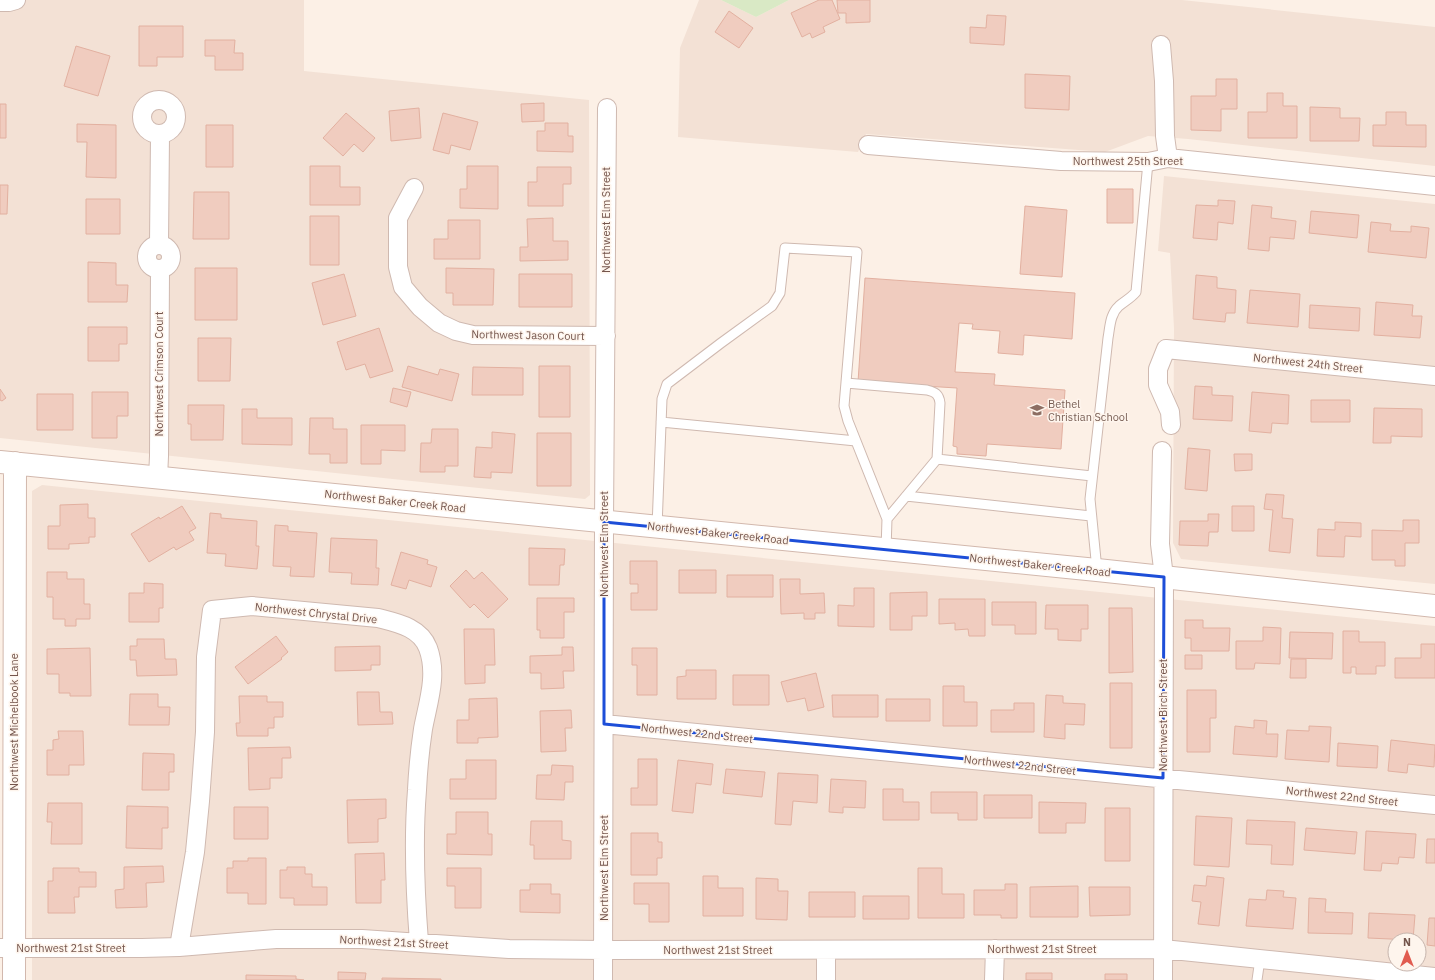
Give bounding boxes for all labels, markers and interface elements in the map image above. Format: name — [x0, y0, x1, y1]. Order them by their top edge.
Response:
street label: Northwest 25th Street — [1073, 154, 1183, 168]
street label: Northwest Elm Street — [599, 167, 613, 273]
street label: Northwest Crimson Court — [152, 311, 166, 437]
street label: Northwest Jason Court — [471, 327, 585, 343]
street label: Northwest 24th Street — [1252, 350, 1364, 376]
place label: Bethel Christian School — [1048, 397, 1128, 424]
school or university icon: Bethel Christian School — [1029, 402, 1045, 418]
street label: Northwest Baker Creek Road — [324, 487, 466, 515]
street label: Northwest Elm Street — [597, 491, 611, 597]
street label: Northwest Baker Creek Road — [647, 519, 789, 547]
street label: Northwest Baker Creek Road — [969, 551, 1111, 579]
street label: Northwest Chrystal Drive — [254, 600, 378, 626]
street label: Northwest Michelbook Lane — [7, 653, 21, 791]
street label: Northwest Birch Street — [1156, 659, 1170, 771]
street label: Northwest 22nd Street — [640, 720, 754, 746]
street label: Northwest 22nd Street — [963, 752, 1077, 778]
street label: Northwest 22nd Street — [1285, 783, 1399, 809]
street label: Northwest Elm Street — [597, 815, 611, 921]
street label: Northwest 21st Street — [339, 932, 449, 952]
north arrow — [1387, 932, 1427, 972]
text: N — [1403, 935, 1411, 949]
street label: Northwest 21st Street — [16, 941, 126, 955]
street label: Northwest 21st Street — [987, 942, 1097, 956]
street label: Northwest 21st Street — [663, 943, 773, 957]

